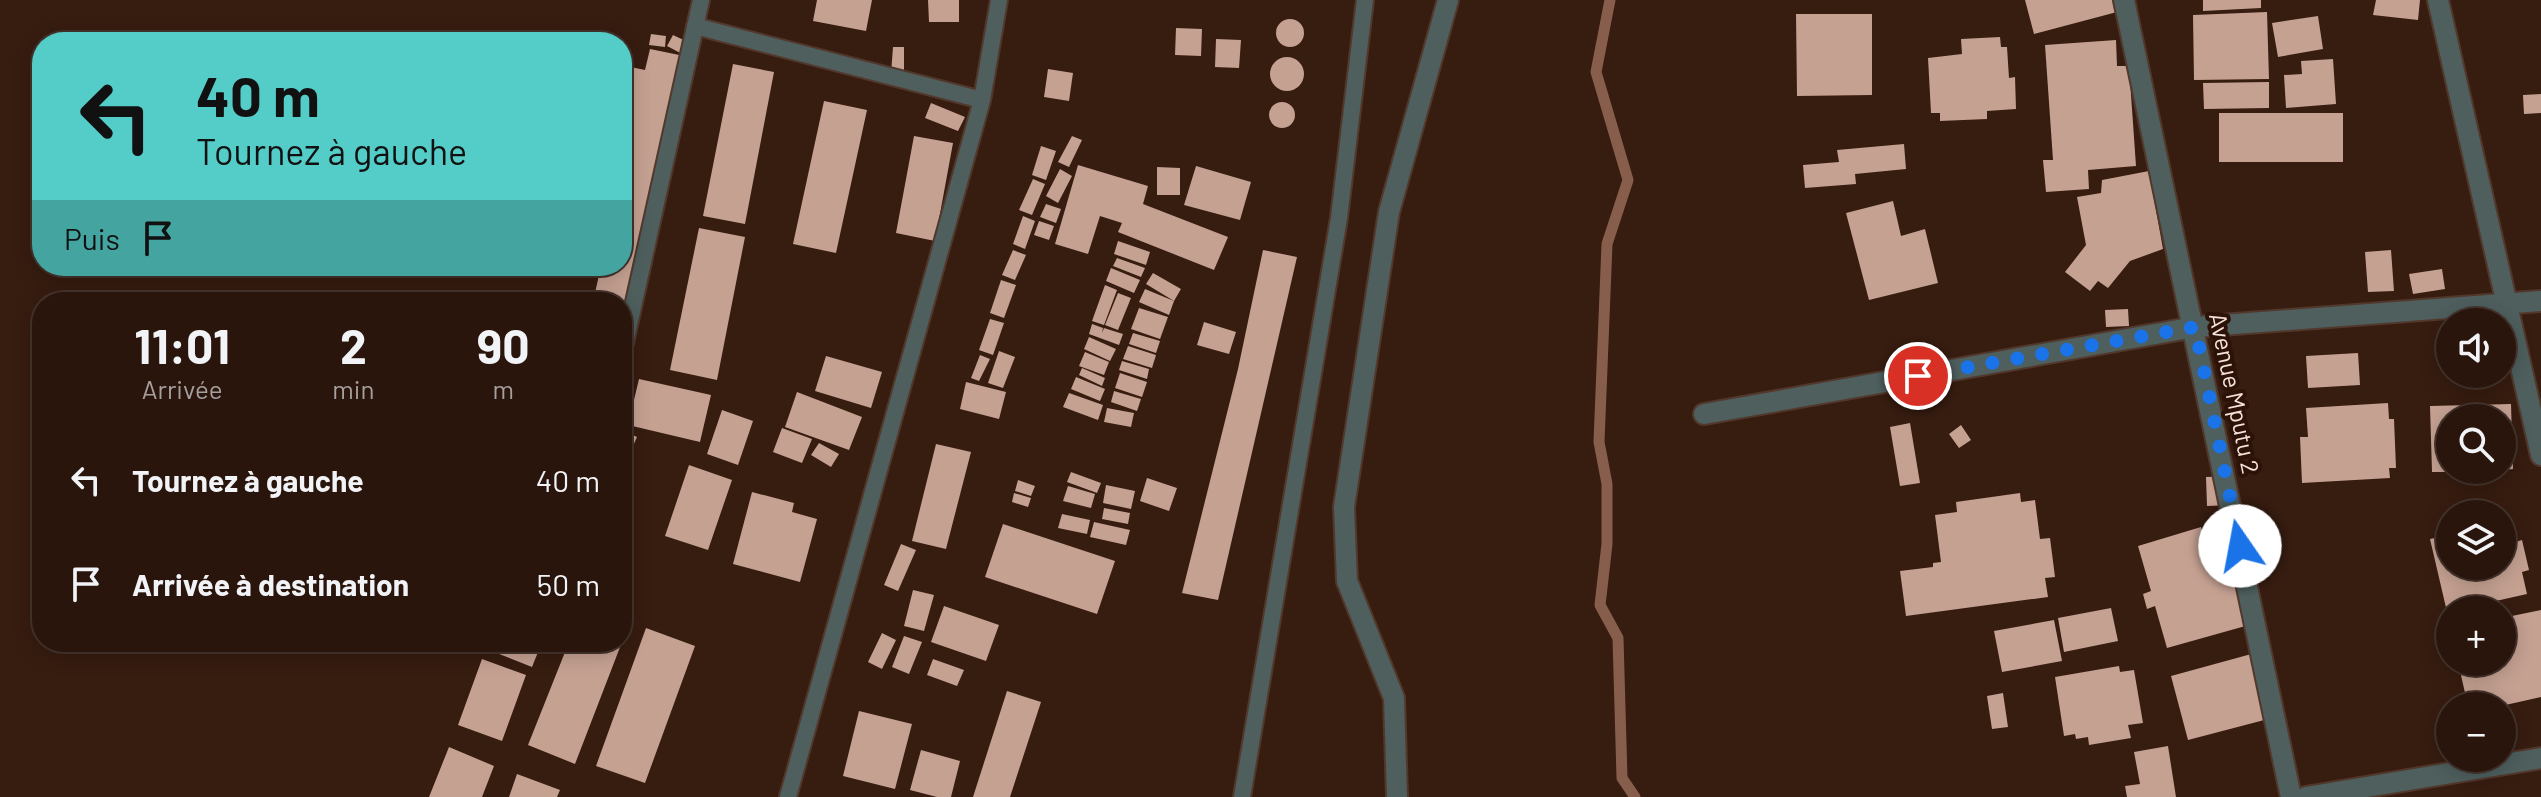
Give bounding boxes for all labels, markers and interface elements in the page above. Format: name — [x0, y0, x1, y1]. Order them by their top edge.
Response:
text: 40 m — [196, 61, 320, 128]
icon: left — [64, 64, 168, 168]
text: Tournez à gauche — [196, 129, 467, 172]
icon: arrive — [136, 216, 180, 260]
text: Puis — [64, 220, 120, 256]
map controls — [2436, 308, 2516, 772]
button: sound — [2436, 308, 2516, 388]
street label: Avenue Mputu 2 — [2204, 310, 2266, 476]
text: 11:01 — [134, 316, 230, 374]
text: 2 — [340, 316, 367, 374]
text: 90 — [477, 316, 530, 374]
pin — [1884, 342, 1952, 410]
icon: arrive — [1896, 354, 1940, 398]
text: Arrivée — [142, 373, 223, 404]
text: min — [332, 373, 374, 404]
text: m — [492, 373, 514, 404]
button: search — [2436, 404, 2516, 484]
icon: left — [64, 458, 108, 502]
text: Tournez à gauche — [132, 462, 364, 498]
text: 40 m — [536, 462, 600, 498]
button: layers — [2436, 500, 2516, 580]
position arrow — [2198, 504, 2282, 588]
icon: arrive — [64, 562, 108, 606]
text: Arrivée à destination — [132, 566, 409, 602]
text: 50 m — [537, 566, 600, 602]
button: + — [2436, 596, 2516, 676]
button: − — [2436, 692, 2516, 772]

